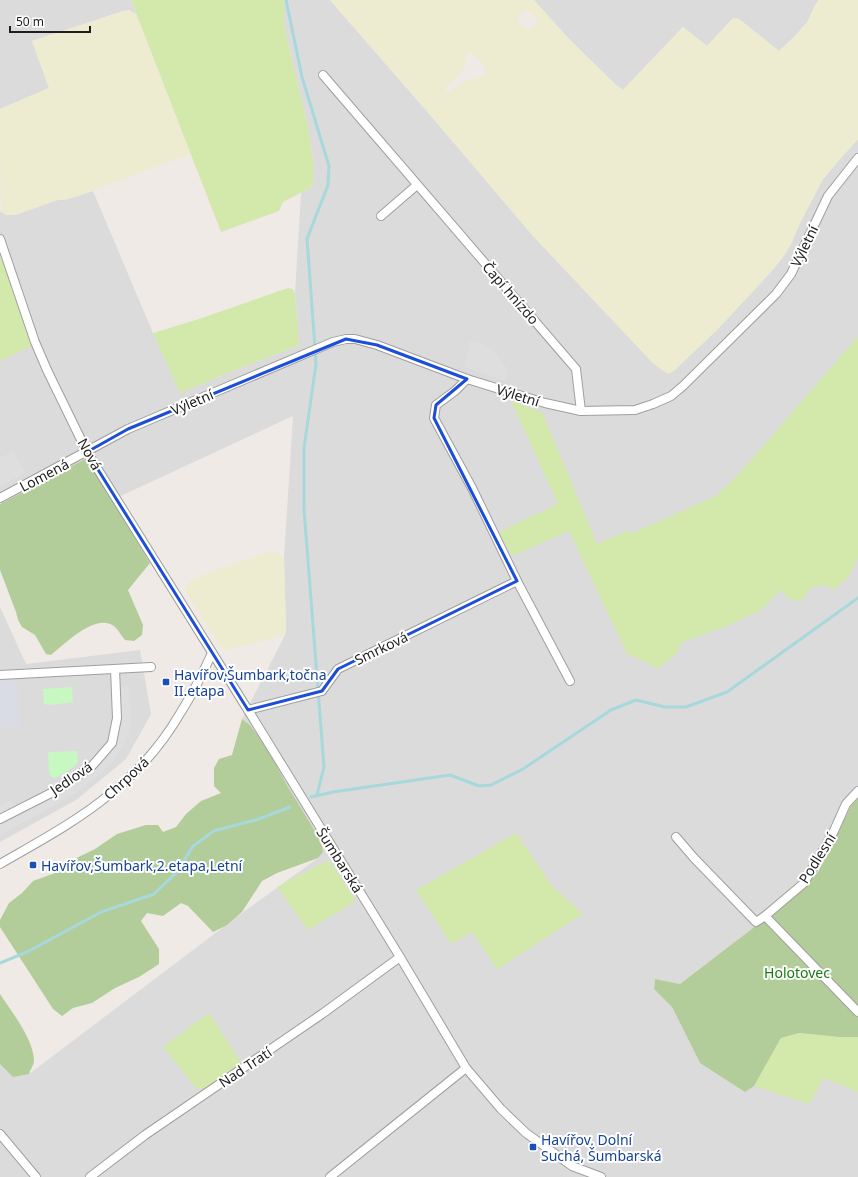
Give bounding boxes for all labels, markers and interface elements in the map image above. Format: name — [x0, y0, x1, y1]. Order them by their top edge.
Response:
scale bar — [10, 8, 90, 34]
text: 50 m — [16, 13, 44, 30]
street label: Výletní — [786, 222, 822, 270]
street label: Čapí hnízdo — [479, 258, 543, 328]
street label: Výletní — [494, 379, 542, 411]
street label: Výletní — [168, 384, 216, 419]
street label: Nová — [73, 435, 107, 473]
street label: Lomená — [16, 454, 72, 496]
street label: Smrková — [351, 627, 411, 669]
place label: Havířov,Šumbark,točna II.etapa — [174, 665, 327, 700]
marker: Havířov,Šumbark,točna II.etapa — [161, 677, 171, 687]
street label: Chrpová — [99, 752, 153, 804]
street label: Jedlová — [45, 757, 96, 800]
street label: Šumbarská — [312, 824, 368, 896]
street label: Podlesní — [794, 829, 840, 887]
place label: Havířov,Šumbark,2.etapa,Letní — [41, 856, 243, 875]
marker: Havířov,Šumbark,2.etapa,Letní — [28, 860, 38, 870]
park label: Holotovec — [764, 963, 830, 982]
street label: Nad Tratí — [215, 1042, 275, 1092]
place label: Havířov, Dolní Suchá, Šumbarská — [541, 1130, 662, 1165]
marker: Havířov, Dolní Suchá, Šumbarská — [528, 1142, 538, 1152]

